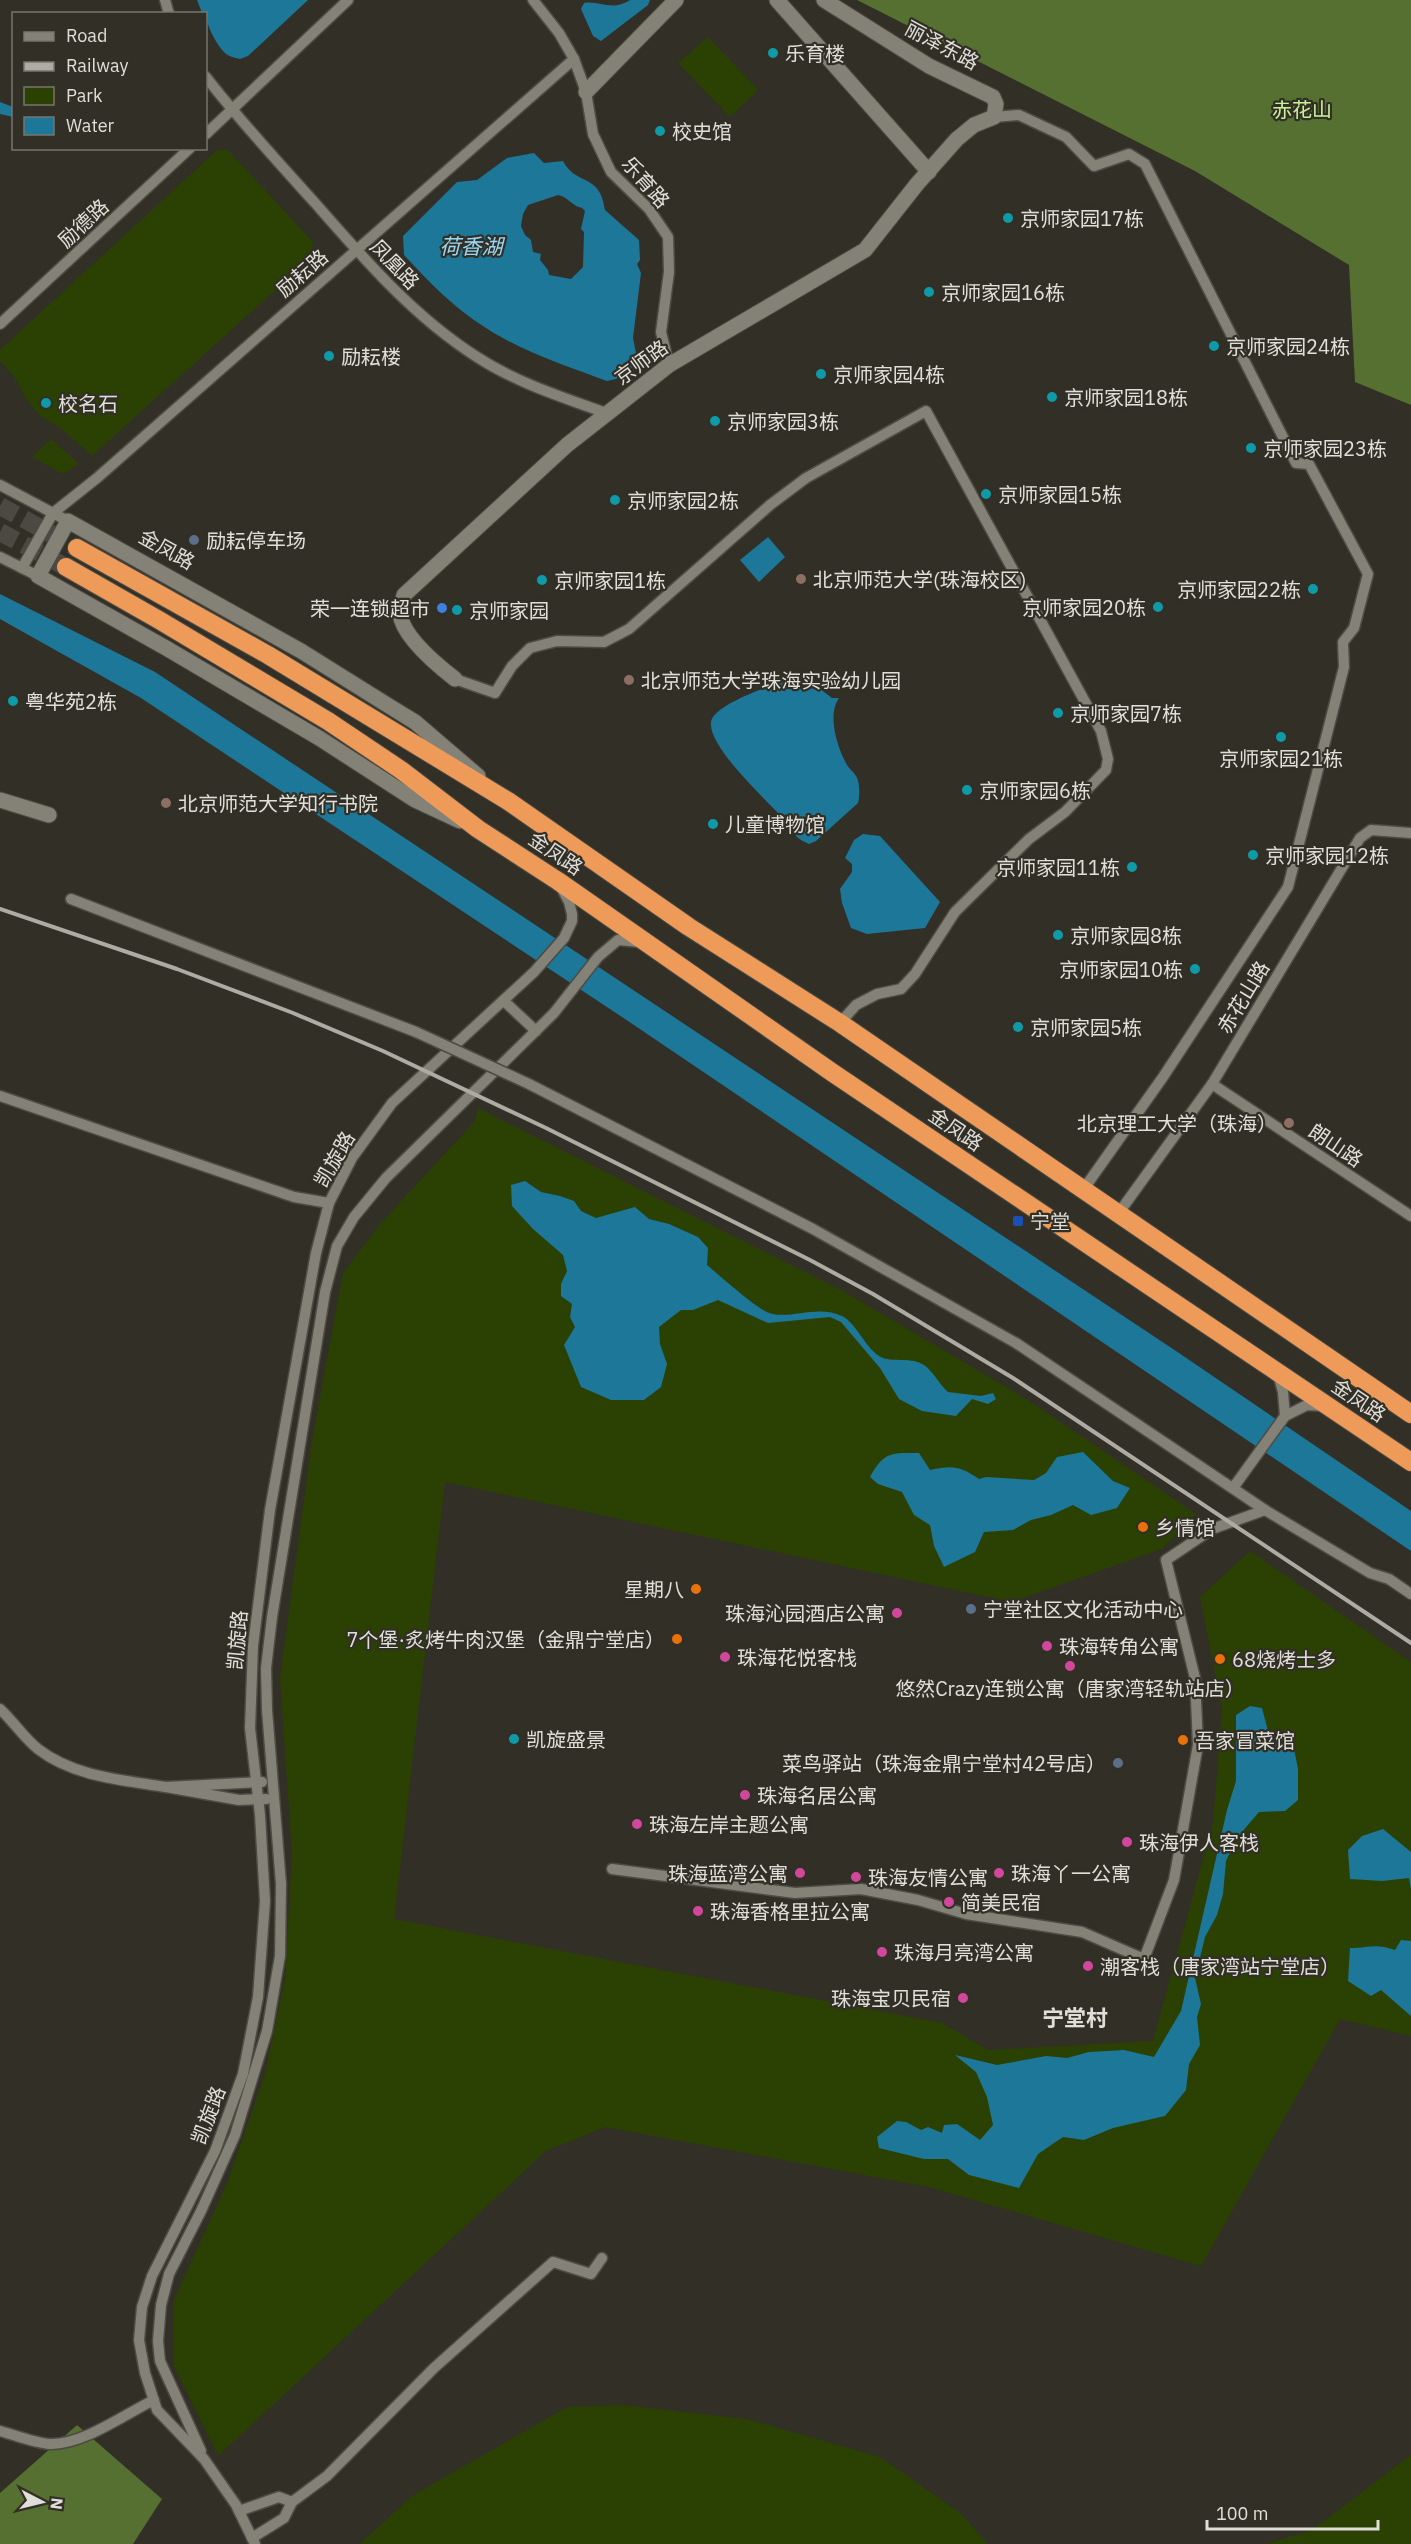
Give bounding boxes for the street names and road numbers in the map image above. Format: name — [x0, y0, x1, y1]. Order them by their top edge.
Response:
street label: 丽泽东路 — [900, 14, 984, 76]
street label: 乐育路 — [616, 151, 676, 213]
street label: 励德路 — [52, 193, 114, 253]
street label: 凤凰路 — [364, 233, 426, 295]
street label: 励耘路 — [271, 243, 333, 303]
street label: 京师路 — [609, 333, 673, 391]
street label: 金凤路 — [134, 523, 200, 575]
street label: 金凤路 — [524, 825, 588, 881]
street label: 赤花山路 — [1211, 956, 1275, 1038]
street label: 金凤路 — [924, 1101, 988, 1157]
street label: 朗山路 — [1304, 1117, 1368, 1173]
street label: 凯旋路 — [307, 1126, 361, 1192]
street label: 金凤路 — [1327, 1372, 1391, 1428]
street label: 凯旋路 — [221, 1609, 253, 1671]
street label: 凯旋路 — [185, 2082, 231, 2148]

